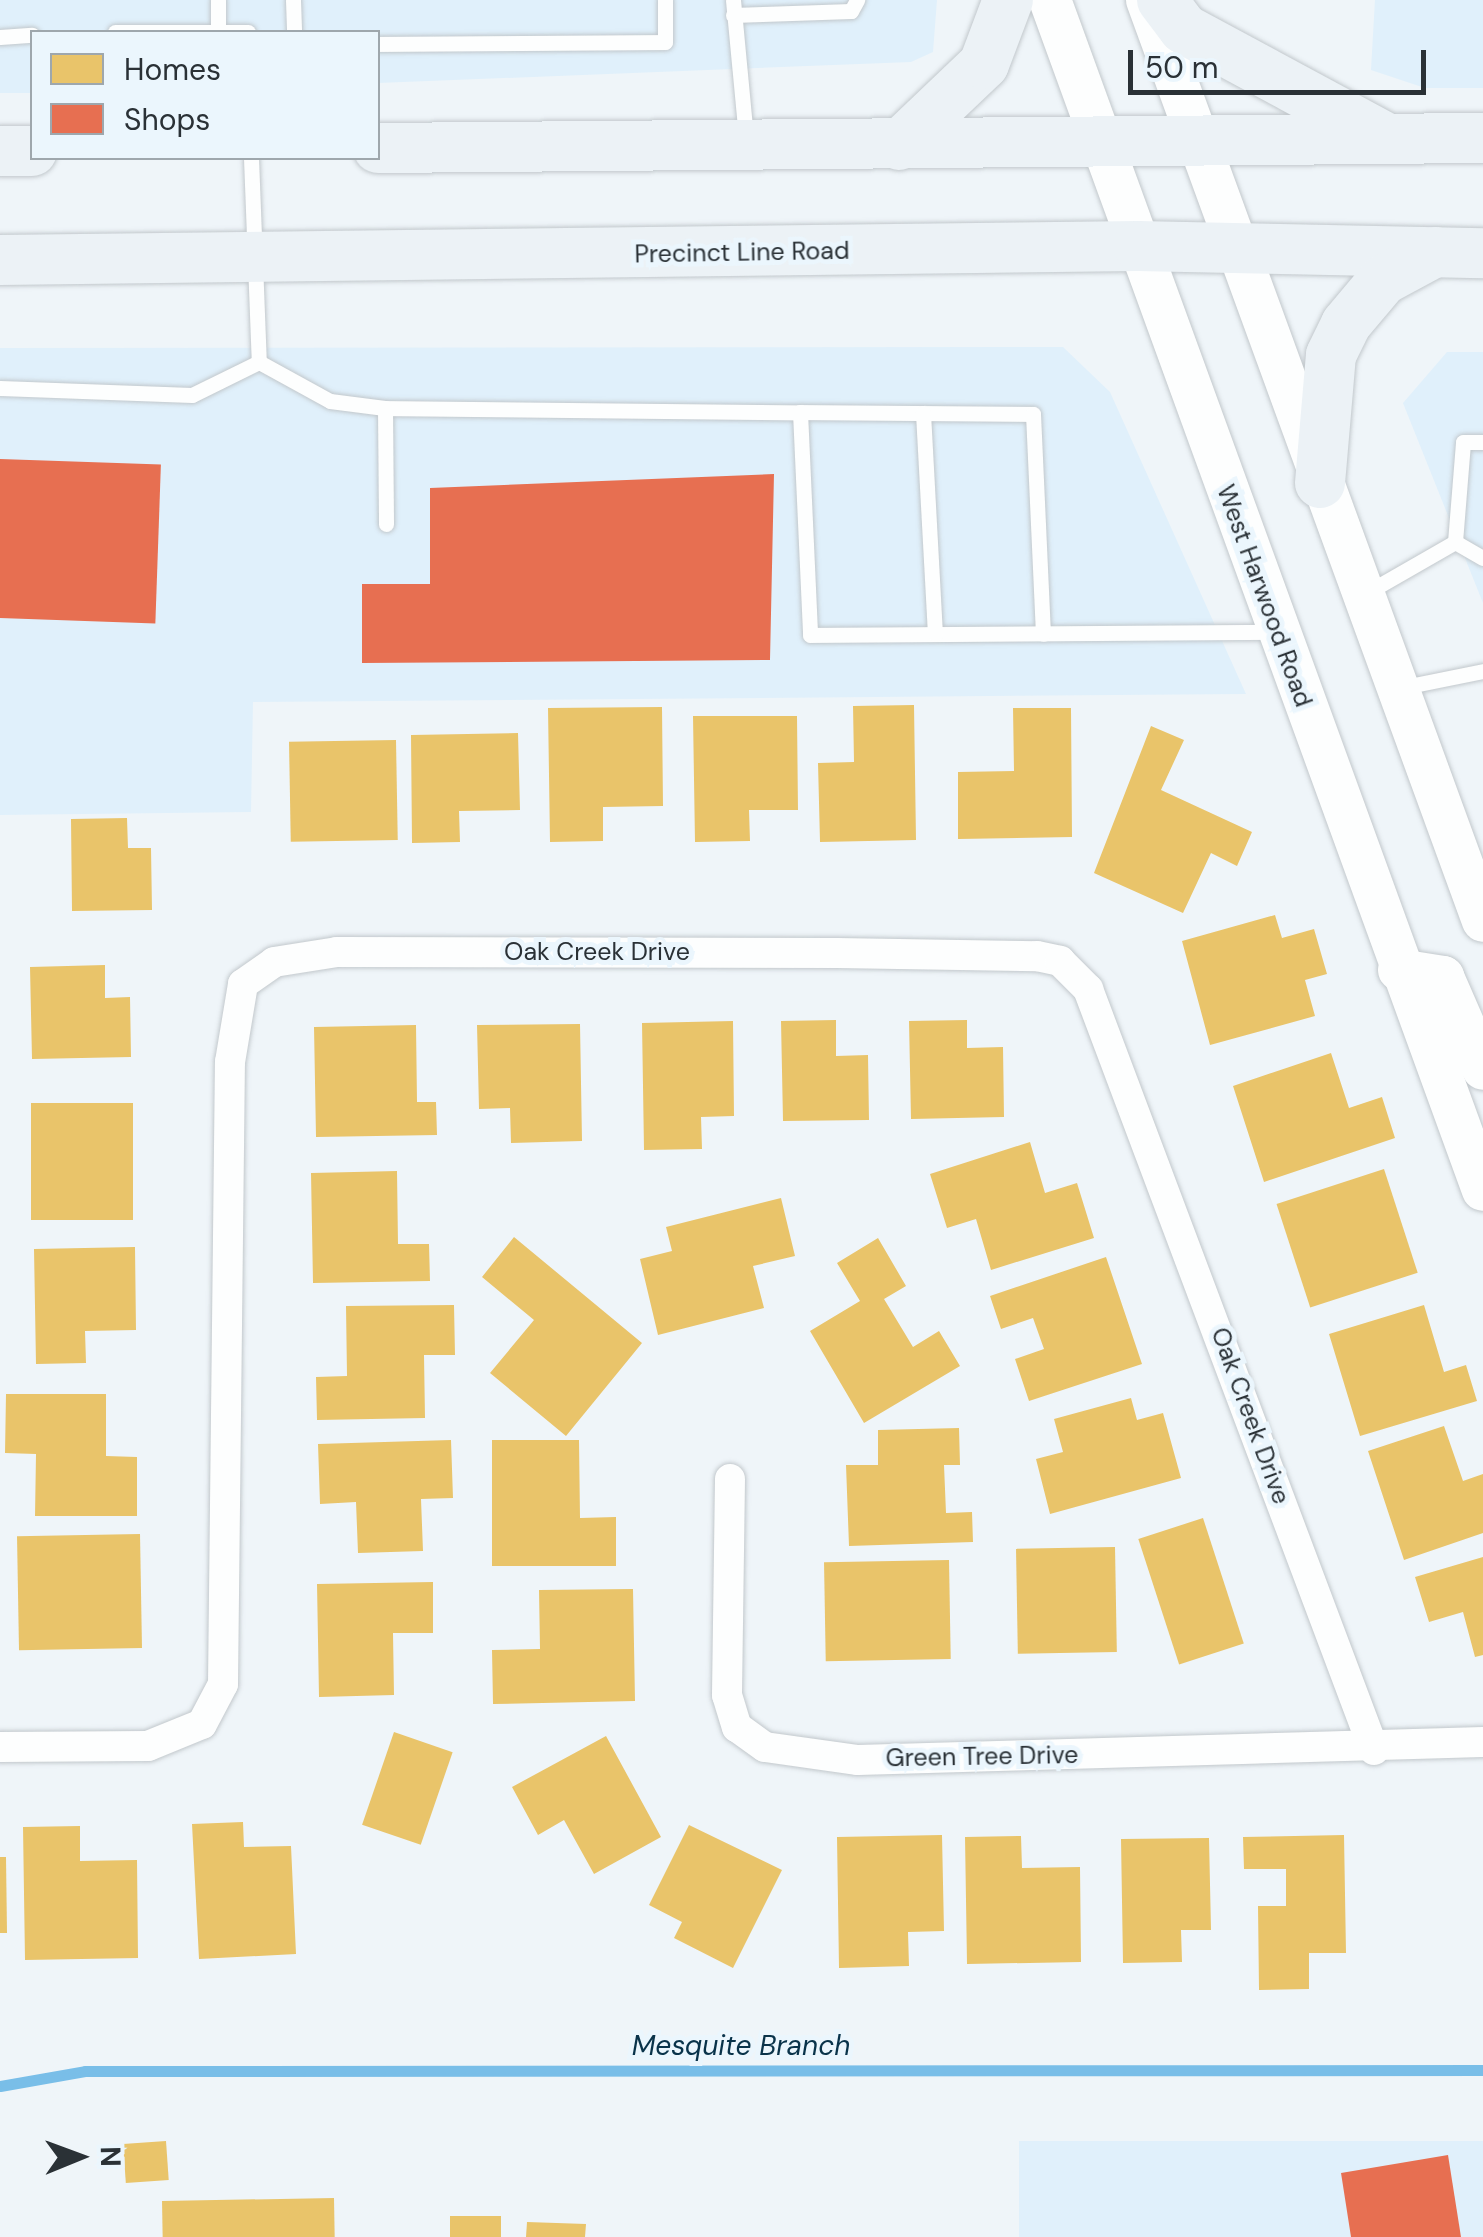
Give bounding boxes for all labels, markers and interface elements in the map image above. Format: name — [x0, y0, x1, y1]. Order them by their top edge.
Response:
legend — [30, 30, 380, 160]
scale bar — [1133, 30, 1430, 92]
text: 50 m — [1145, 48, 1219, 87]
text: Homes — [124, 50, 221, 89]
text: Shops — [124, 100, 210, 139]
street label: Precinct Line Road — [634, 236, 850, 270]
street label: West Harwood Road — [1210, 481, 1318, 711]
street label: Oak Creek Drive — [504, 937, 690, 967]
street label: Oak Creek Drive — [1204, 1324, 1296, 1508]
street label: Green Tree Drive — [885, 1740, 1079, 1774]
water label: Mesquite Branch — [632, 2029, 850, 2063]
north arrow — [30, 2107, 130, 2207]
text: N — [92, 2146, 129, 2167]

